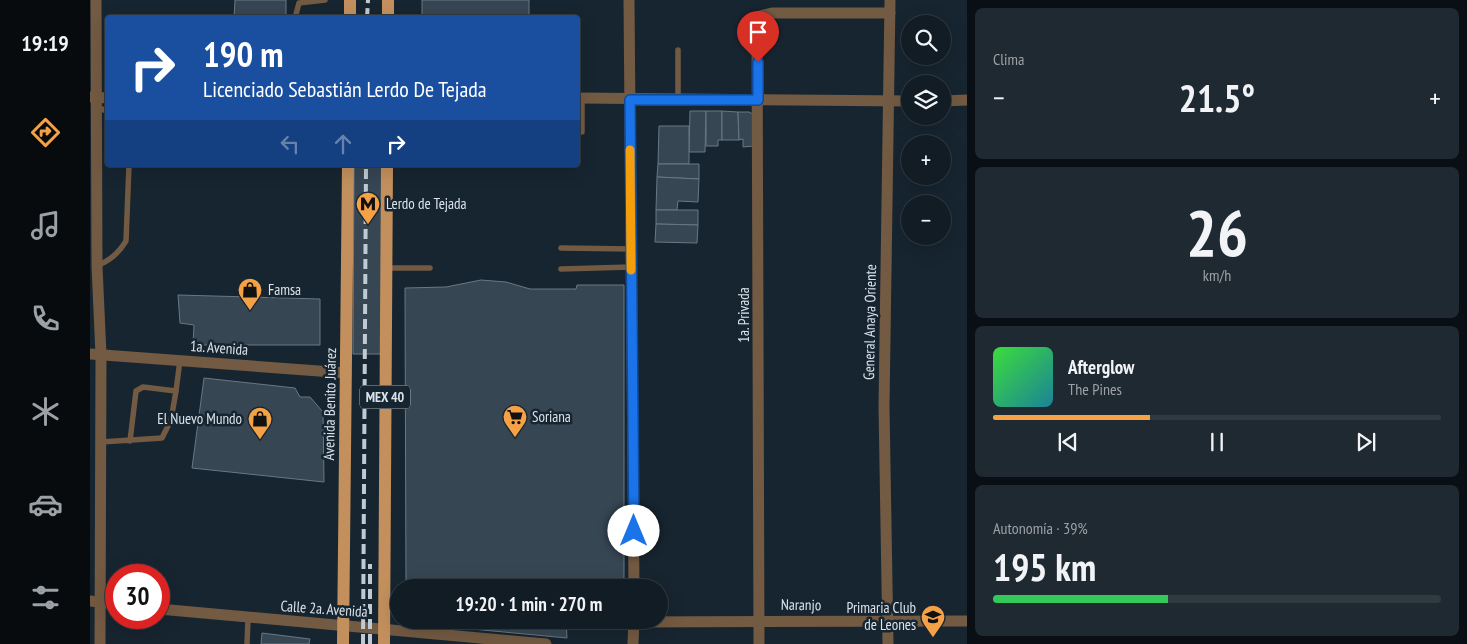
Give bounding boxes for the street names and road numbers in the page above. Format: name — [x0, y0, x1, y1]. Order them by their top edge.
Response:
street label: General Anaya Oriente — [859, 264, 880, 380]
street label: 1a. Privada — [734, 287, 753, 343]
street label: 1a. Avenida — [189, 336, 249, 359]
street label: Avenida Benito Juárez — [319, 348, 340, 460]
road number: MEX 40 — [360, 386, 410, 408]
street label: Naranjo — [781, 595, 821, 614]
street label: Calle 2a. Avenida — [280, 596, 368, 621]

